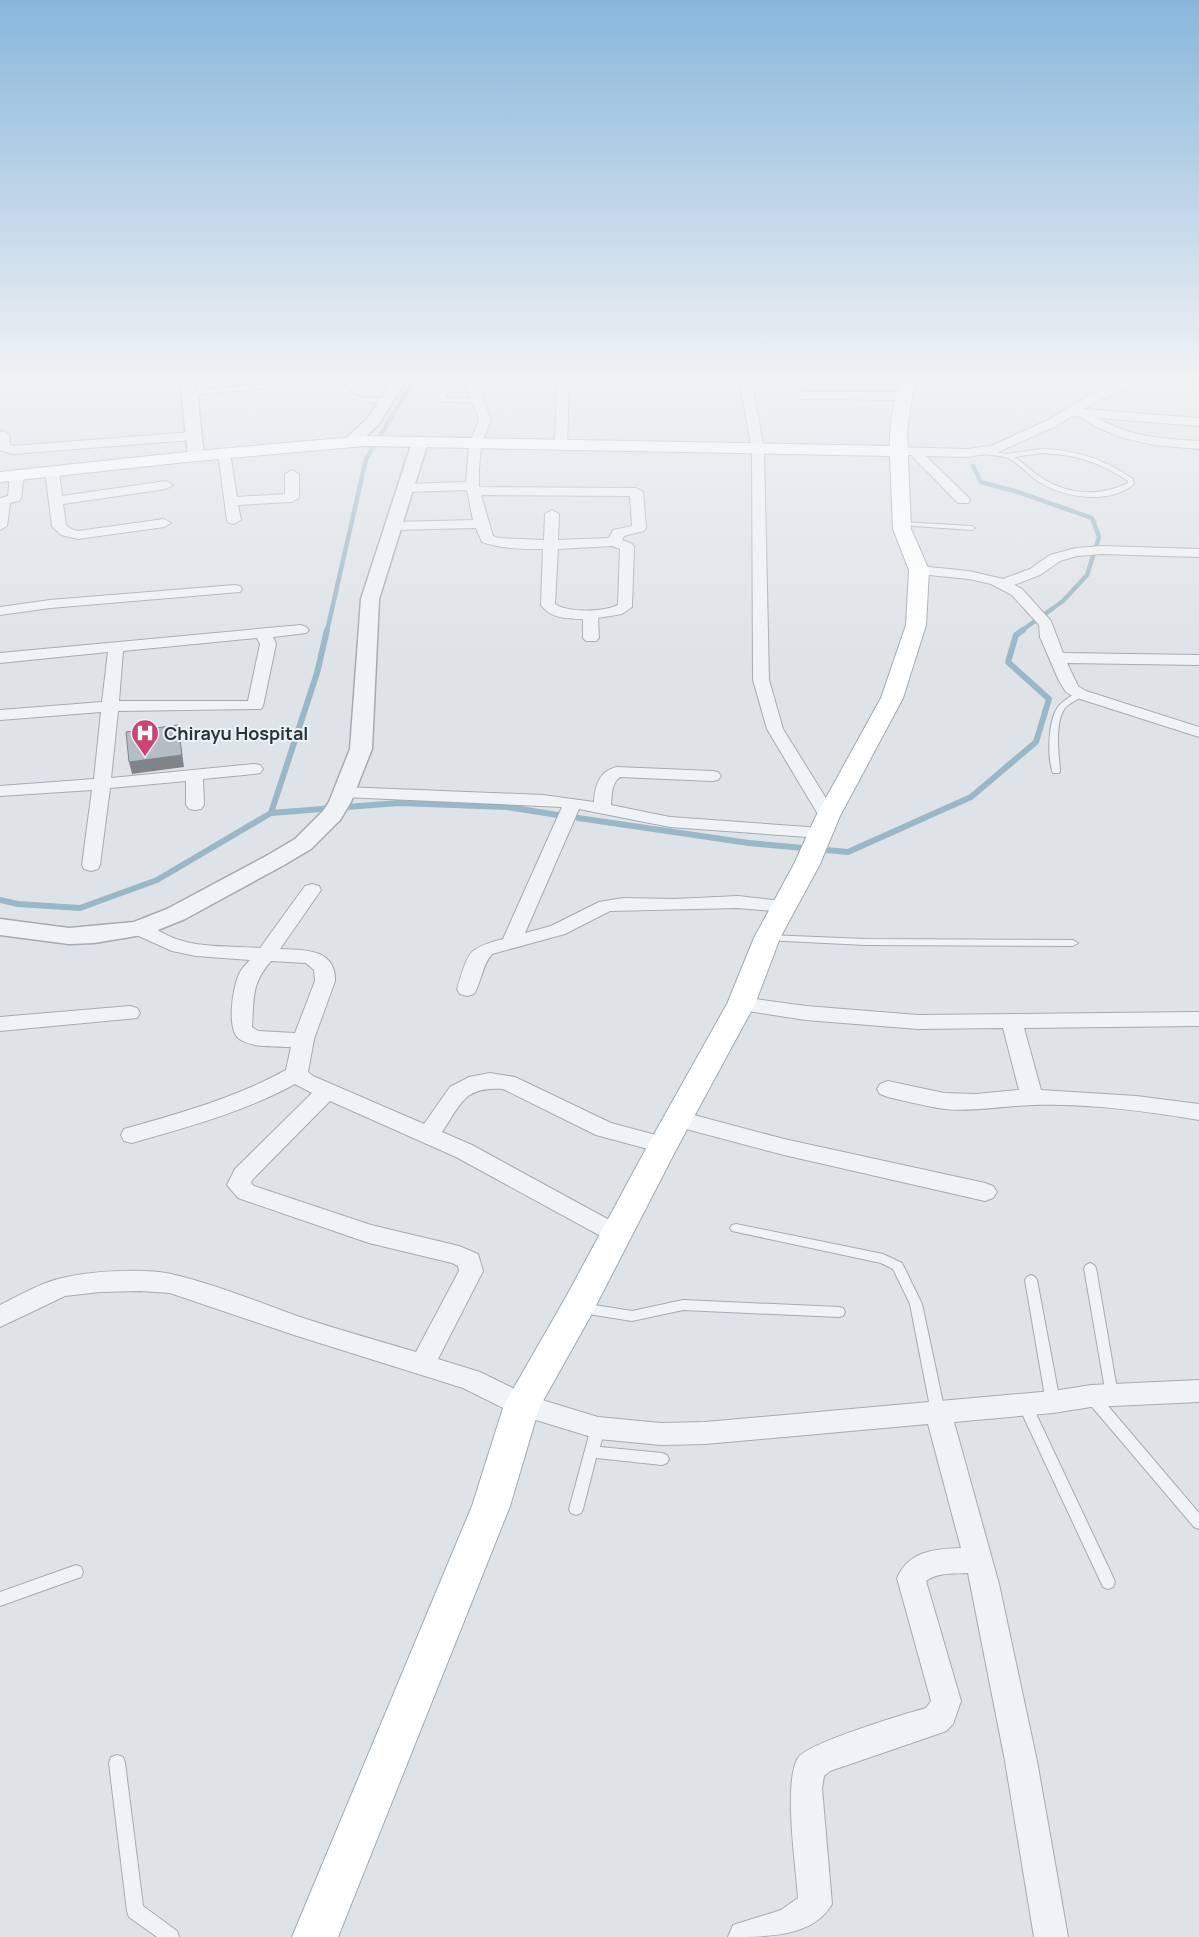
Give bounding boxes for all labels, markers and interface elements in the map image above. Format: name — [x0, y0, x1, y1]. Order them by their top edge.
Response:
hospital icon: Chirayu Hospital — [130, 718, 160, 757]
place label: Chirayu Hospital — [164, 721, 308, 745]

